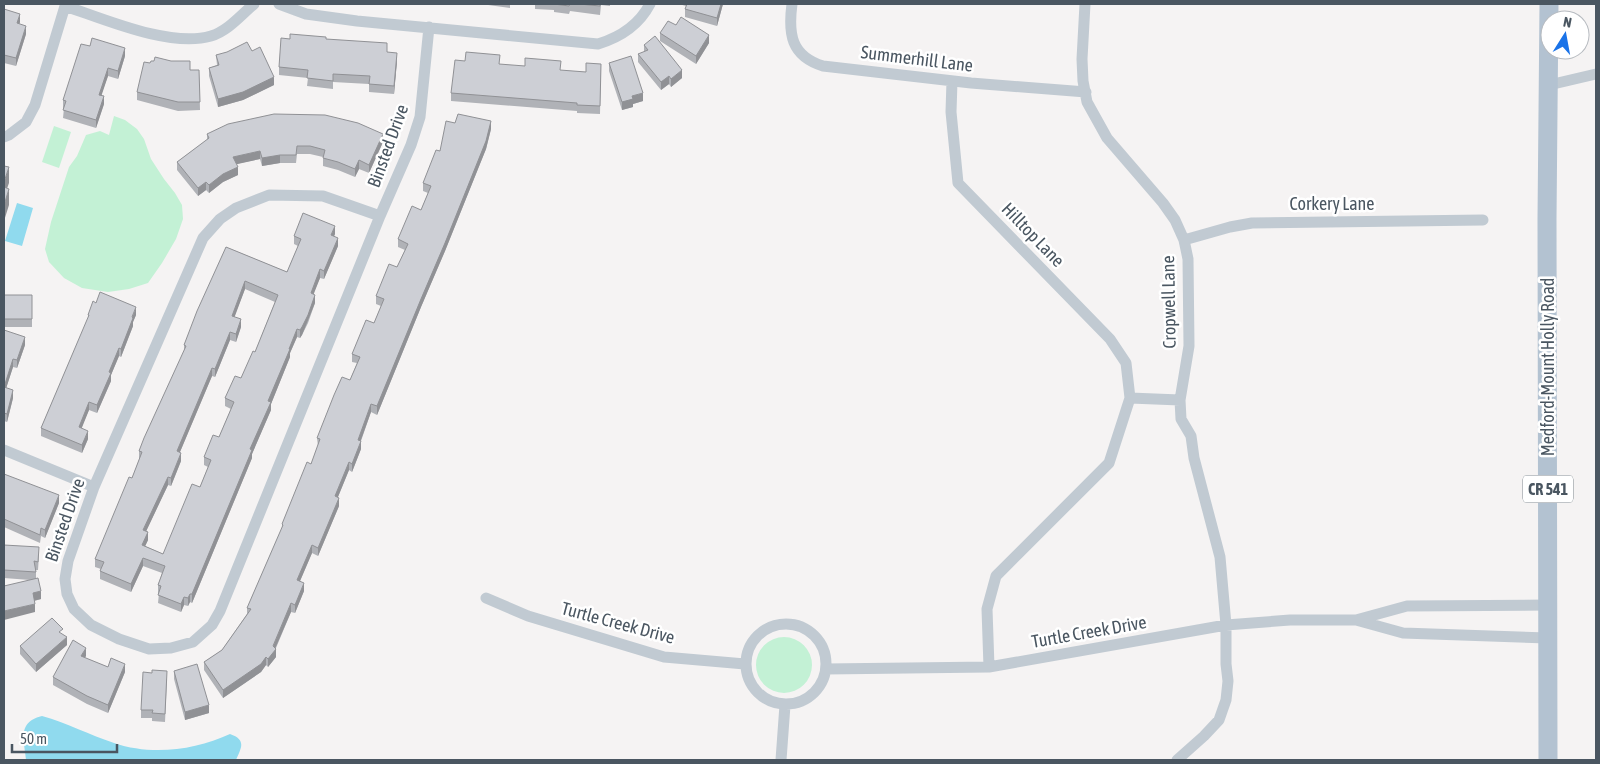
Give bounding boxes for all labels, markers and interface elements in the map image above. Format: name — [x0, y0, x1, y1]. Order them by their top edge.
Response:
north arrow — [1540, 10, 1590, 60]
text: N — [1562, 14, 1573, 31]
street label: Summerhill Lane — [860, 41, 974, 76]
street label: Binsted Drive — [363, 101, 412, 190]
street label: Corkery Lane — [1289, 193, 1375, 214]
street label: Hilltop Lane — [998, 198, 1069, 271]
street label: Cropwell Lane — [1157, 255, 1180, 349]
street label: Medford-Mount Holly Road — [1537, 278, 1558, 456]
street label: Binsted Drive — [40, 475, 89, 564]
road number: CR 541 — [1523, 476, 1573, 502]
street label: Turtle Creek Drive — [559, 597, 677, 648]
street label: Turtle Creek Drive — [1030, 611, 1148, 652]
scale bar — [12, 722, 118, 754]
text: 50 m — [20, 730, 47, 747]

